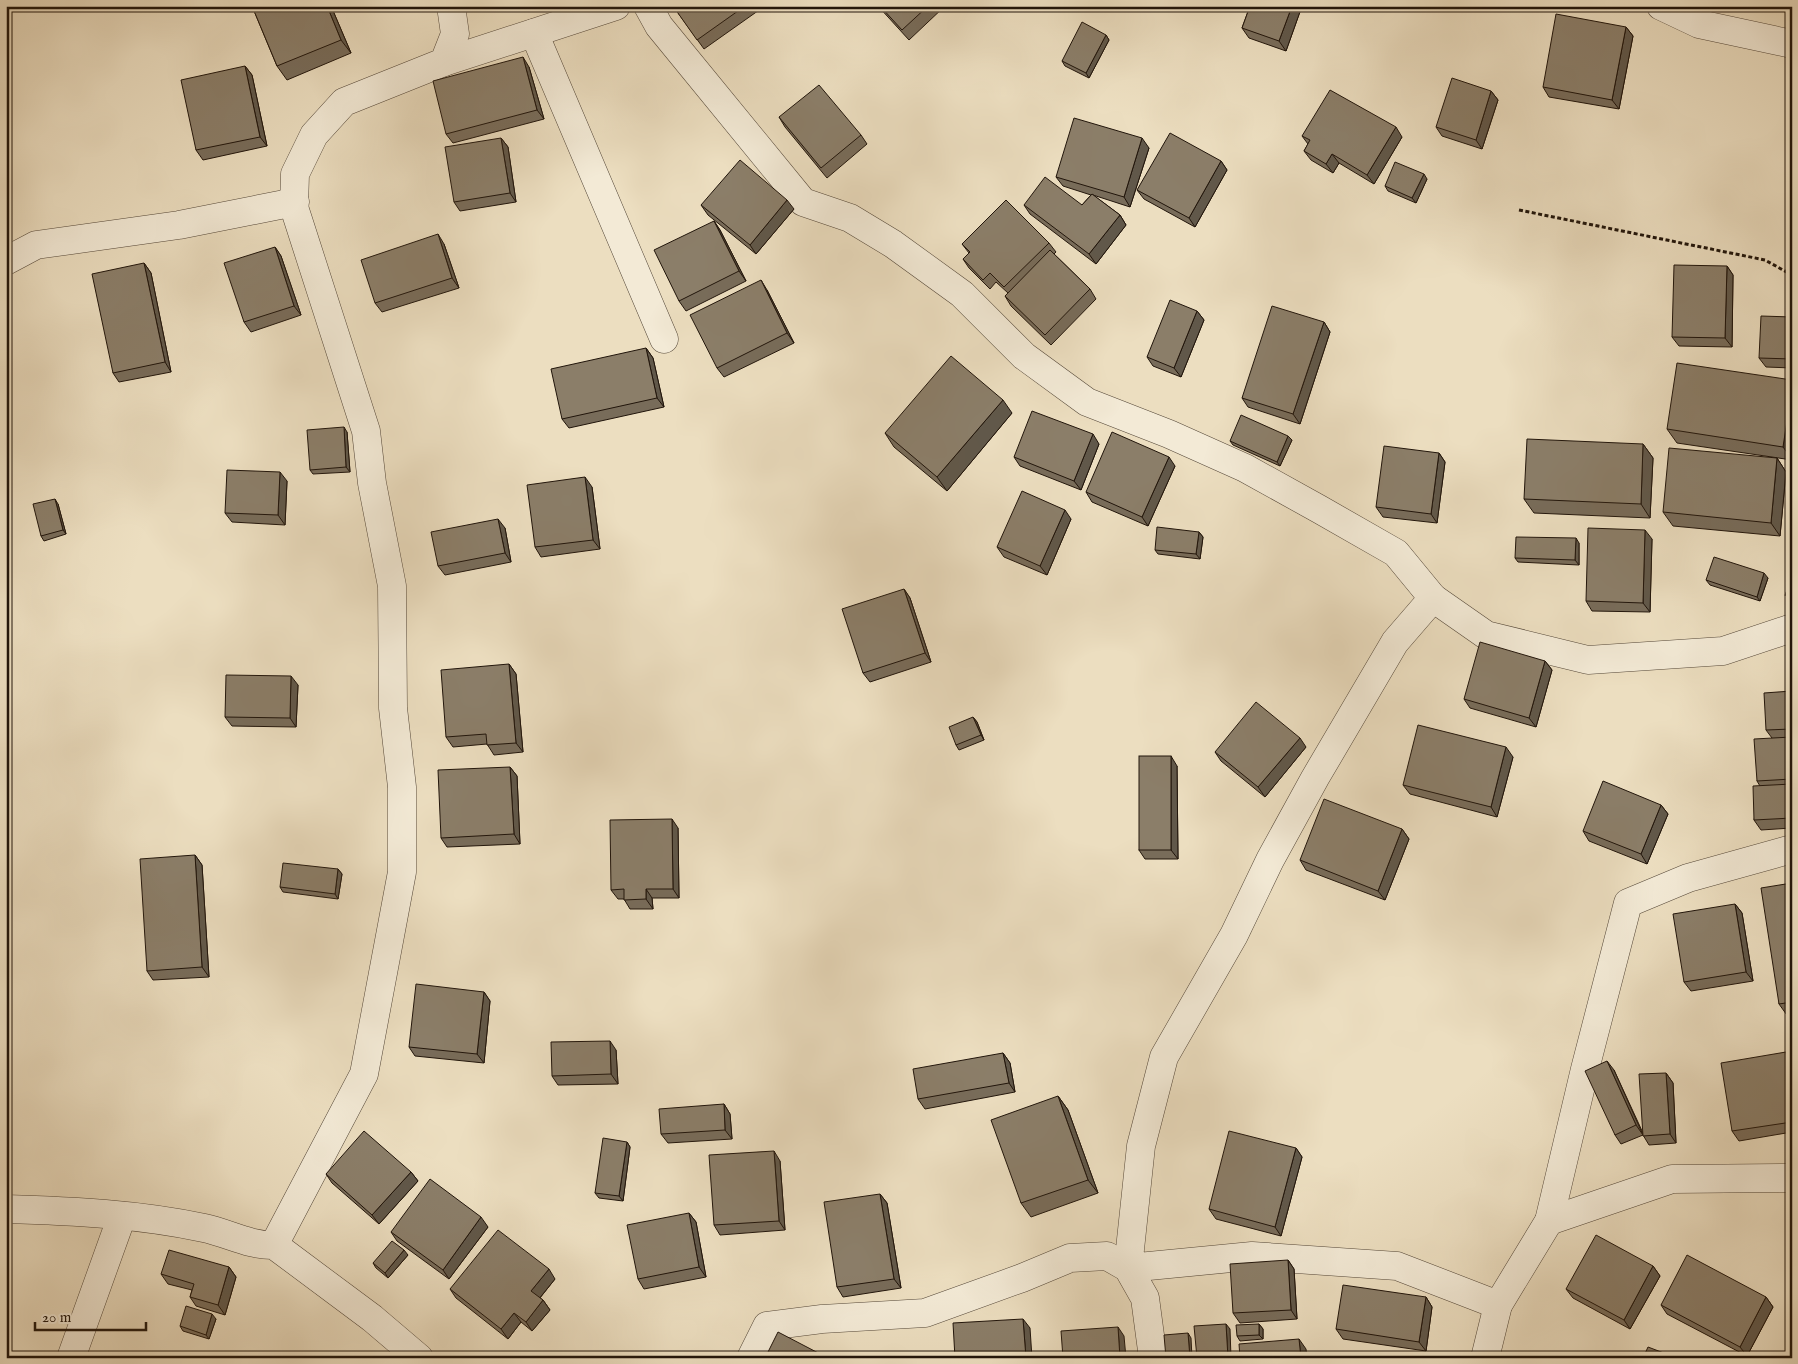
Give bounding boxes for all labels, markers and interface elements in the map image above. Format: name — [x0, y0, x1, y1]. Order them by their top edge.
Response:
scale bar — [35, 1299, 146, 1331]
text: 20 m — [42, 1308, 72, 1327]

